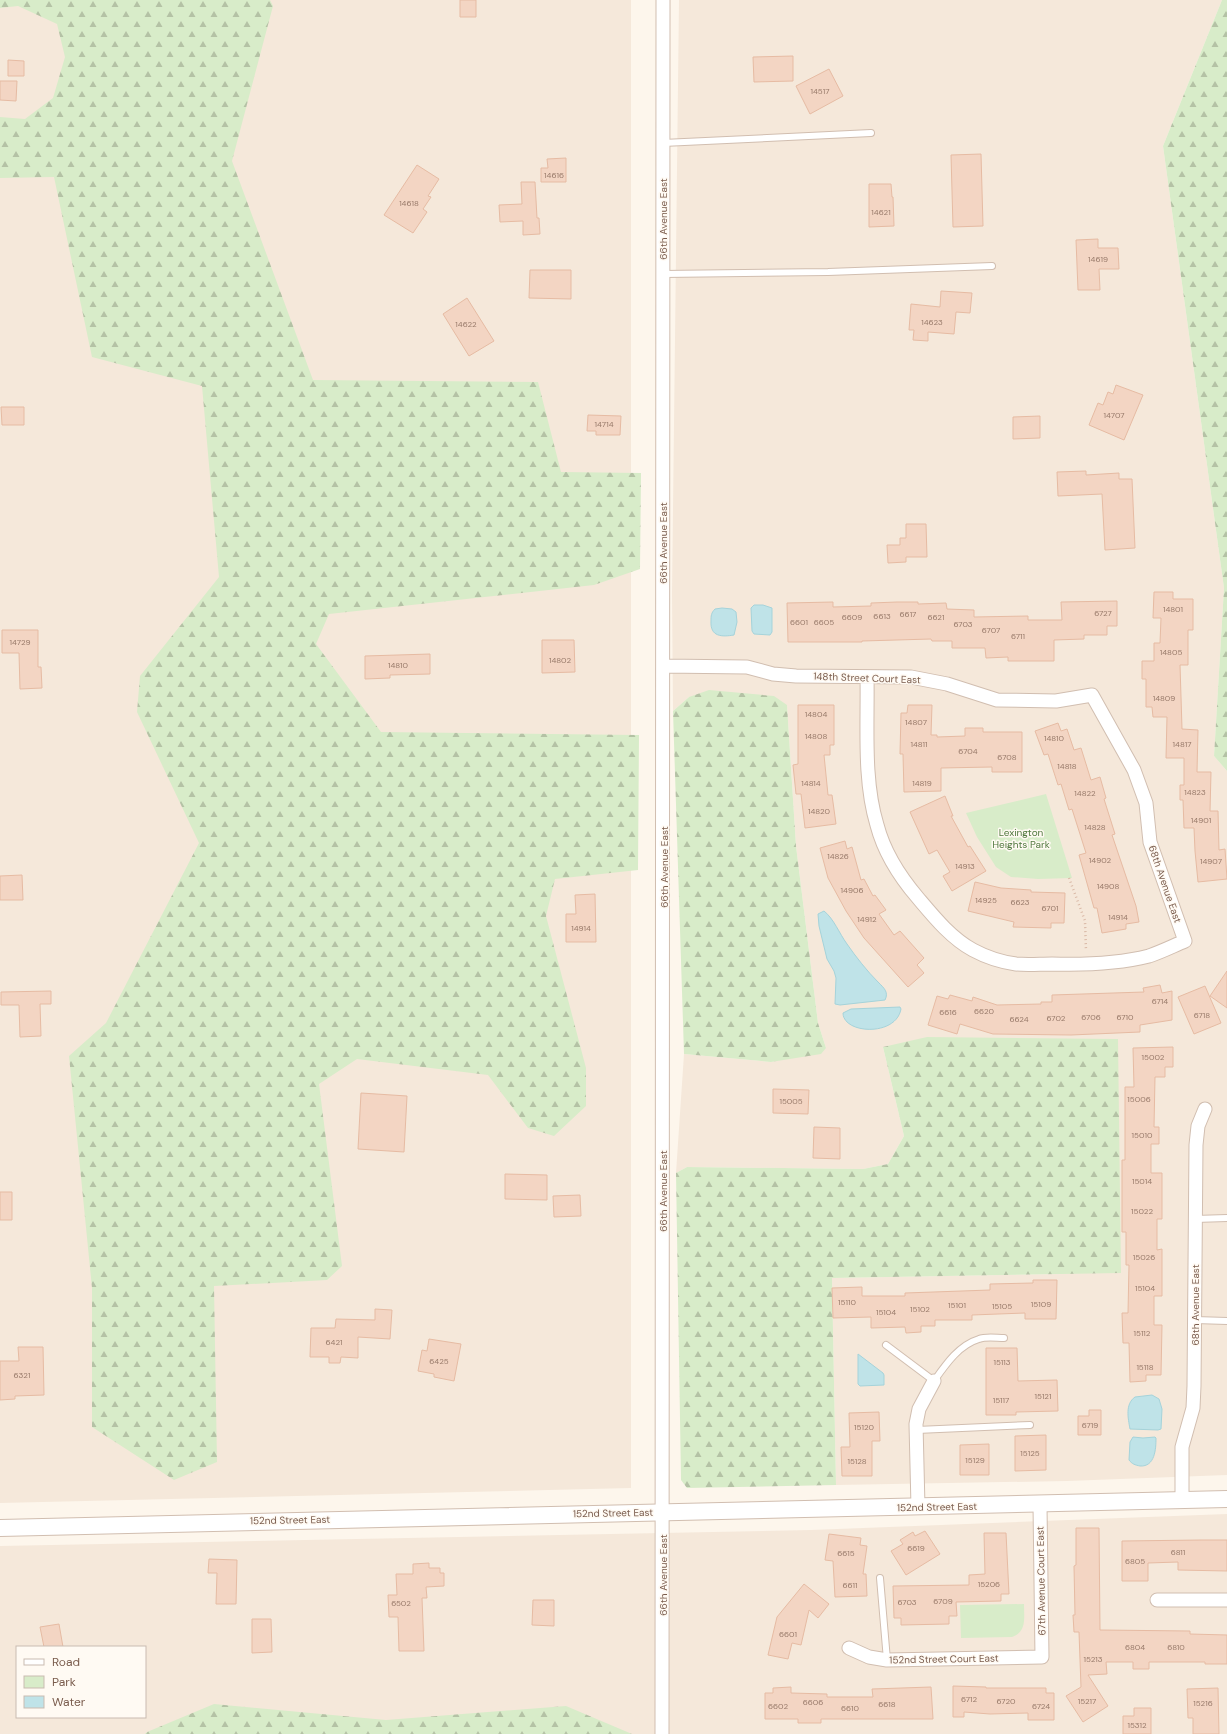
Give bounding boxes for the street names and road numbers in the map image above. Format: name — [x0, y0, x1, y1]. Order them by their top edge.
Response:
street label: 66th Avenue East — [657, 178, 670, 260]
street label: 66th Avenue East — [657, 502, 670, 584]
street label: 148th Street Court East — [813, 670, 921, 686]
street label: 66th Avenue East — [658, 826, 671, 908]
street label: 68th Avenue East — [1146, 844, 1184, 925]
street label: 66th Avenue East — [657, 1150, 670, 1232]
street label: 68th Avenue East — [1189, 1264, 1202, 1346]
street label: 152nd Street East — [897, 1500, 977, 1514]
street label: 152nd Street East — [573, 1506, 653, 1520]
street label: 152nd Street East — [250, 1513, 330, 1527]
street label: 67th Avenue Court East — [1034, 1526, 1048, 1636]
street label: 66th Avenue East — [657, 1534, 670, 1616]
street label: 152nd Street Court East — [889, 1652, 999, 1666]

